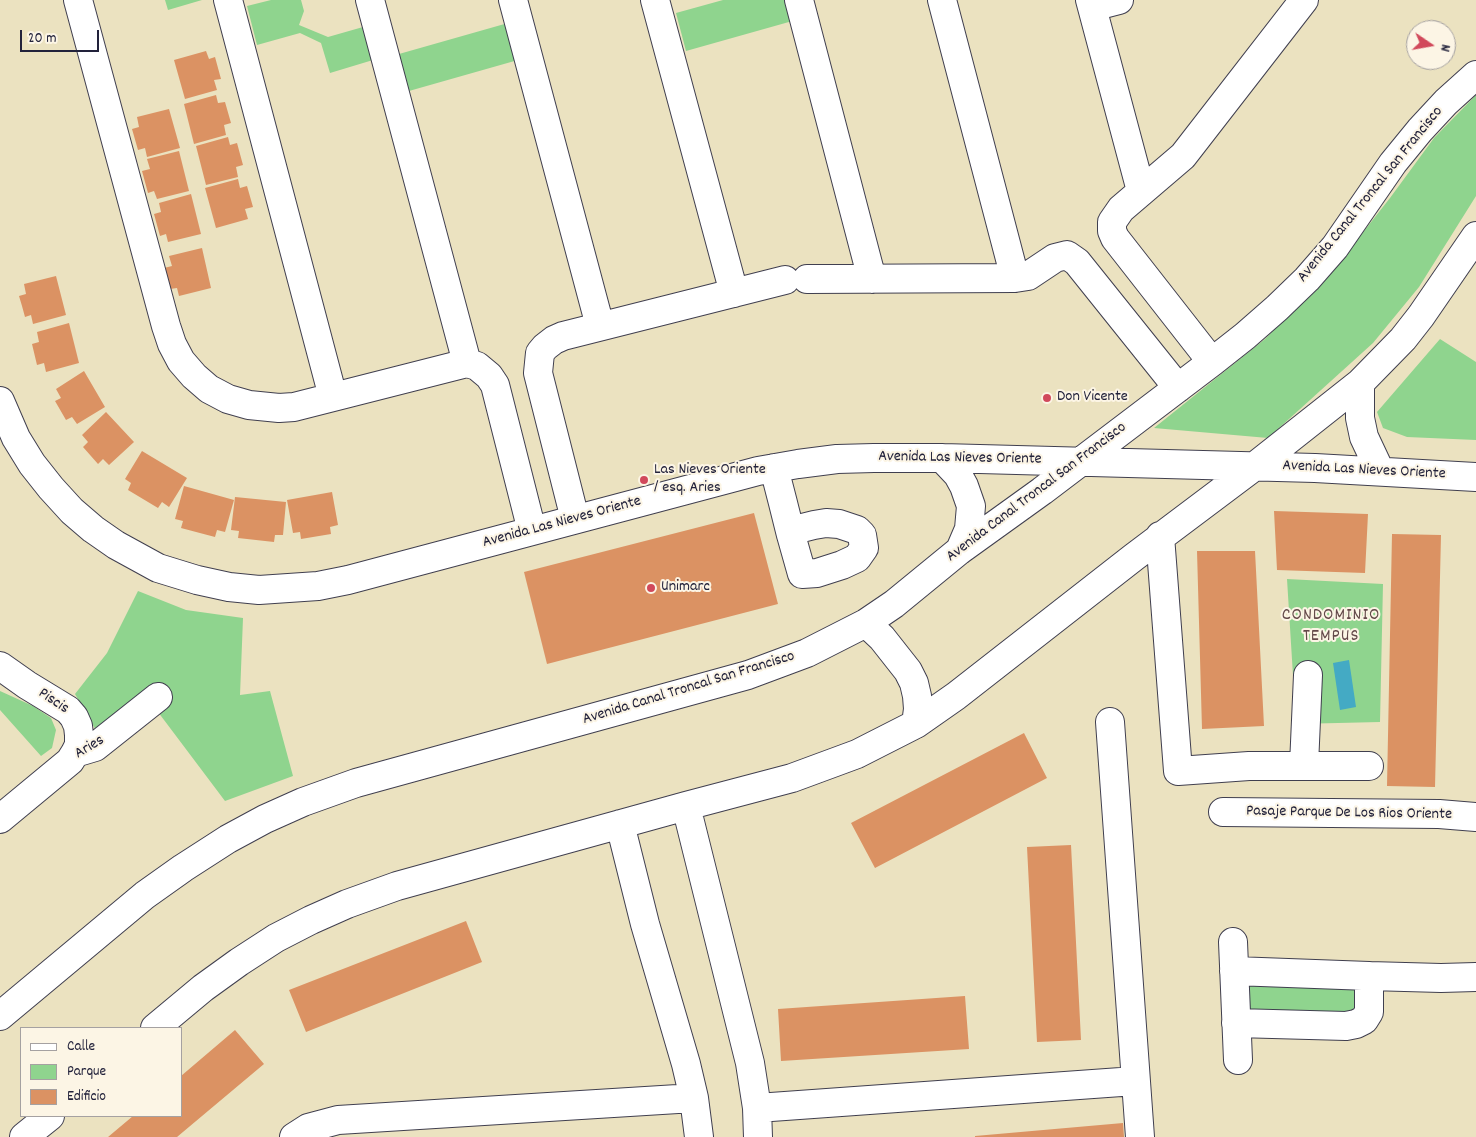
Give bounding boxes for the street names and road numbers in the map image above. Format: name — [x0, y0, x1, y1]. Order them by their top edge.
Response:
street label: Avenida Canal Troncal San Francisco — [1294, 103, 1448, 287]
street label: Avenida Canal Troncal San Francisco — [943, 419, 1131, 567]
street label: Avenida Las Nieves Oriente — [878, 448, 1042, 470]
street label: Avenida Las Nieves Oriente — [1282, 457, 1446, 485]
street label: Avenida Las Nieves Oriente — [481, 493, 643, 553]
street label: Avenida Canal Troncal San Francisco — [581, 648, 797, 730]
street label: Piscis — [34, 685, 72, 719]
street label: Aries — [72, 732, 108, 764]
street label: Pasaje Parque De Los Rios Oriente — [1246, 803, 1452, 825]

